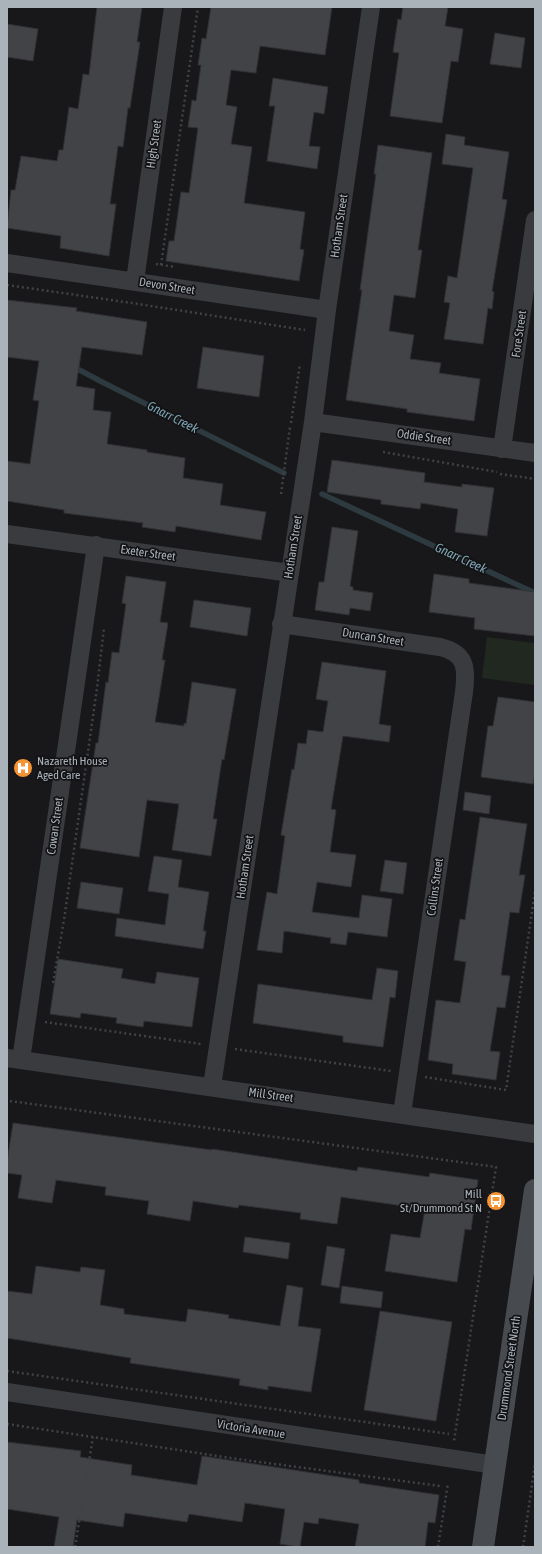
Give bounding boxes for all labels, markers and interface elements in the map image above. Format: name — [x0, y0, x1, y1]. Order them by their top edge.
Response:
street label: High Street — [144, 118, 164, 169]
street label: Hotham Street — [328, 193, 350, 259]
street label: Devon Street — [138, 275, 196, 297]
street label: Fore Street — [509, 309, 529, 358]
water label: Gnarr Creek — [145, 398, 201, 436]
street label: Oddie Street — [396, 426, 453, 448]
street label: Hotham Street — [281, 514, 305, 580]
water label: Gnarr Creek — [433, 540, 489, 577]
street label: Exeter Street — [119, 542, 177, 564]
street label: Duncan Street — [341, 625, 405, 649]
place label: Nazareth House Aged Care — [37, 754, 108, 782]
hospital icon: Nazareth House Aged Care — [12, 757, 34, 779]
street label: Cowan Street — [44, 796, 66, 855]
street label: Hotham Street — [234, 834, 256, 900]
street label: Collins Street — [424, 857, 446, 917]
street label: Mill Street — [248, 1085, 295, 1105]
place label: Mill St/Drummond St N — [400, 1187, 483, 1215]
bus stop icon: Mill St/Drummond St N — [485, 1190, 507, 1212]
street label: Drummond Street North — [495, 1315, 523, 1421]
street label: Victoria Avenue — [216, 1417, 286, 1441]

